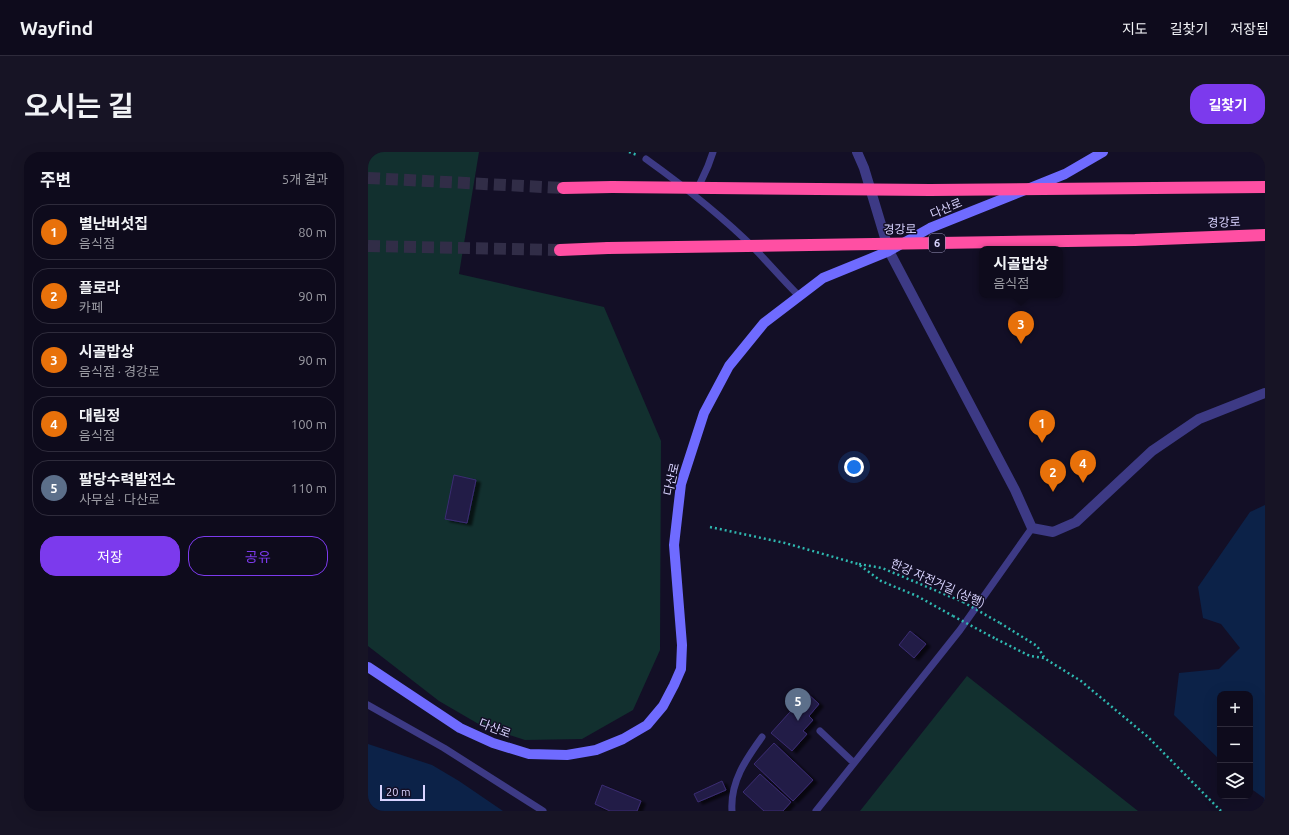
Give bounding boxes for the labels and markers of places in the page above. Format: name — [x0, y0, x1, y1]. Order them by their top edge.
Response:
pin: 3 — [1008, 311, 1034, 344]
pin: 1 — [1029, 410, 1055, 443]
pin: 4 — [1070, 450, 1096, 483]
pin: 2 — [1040, 459, 1066, 492]
pin: 5 — [785, 688, 811, 721]

